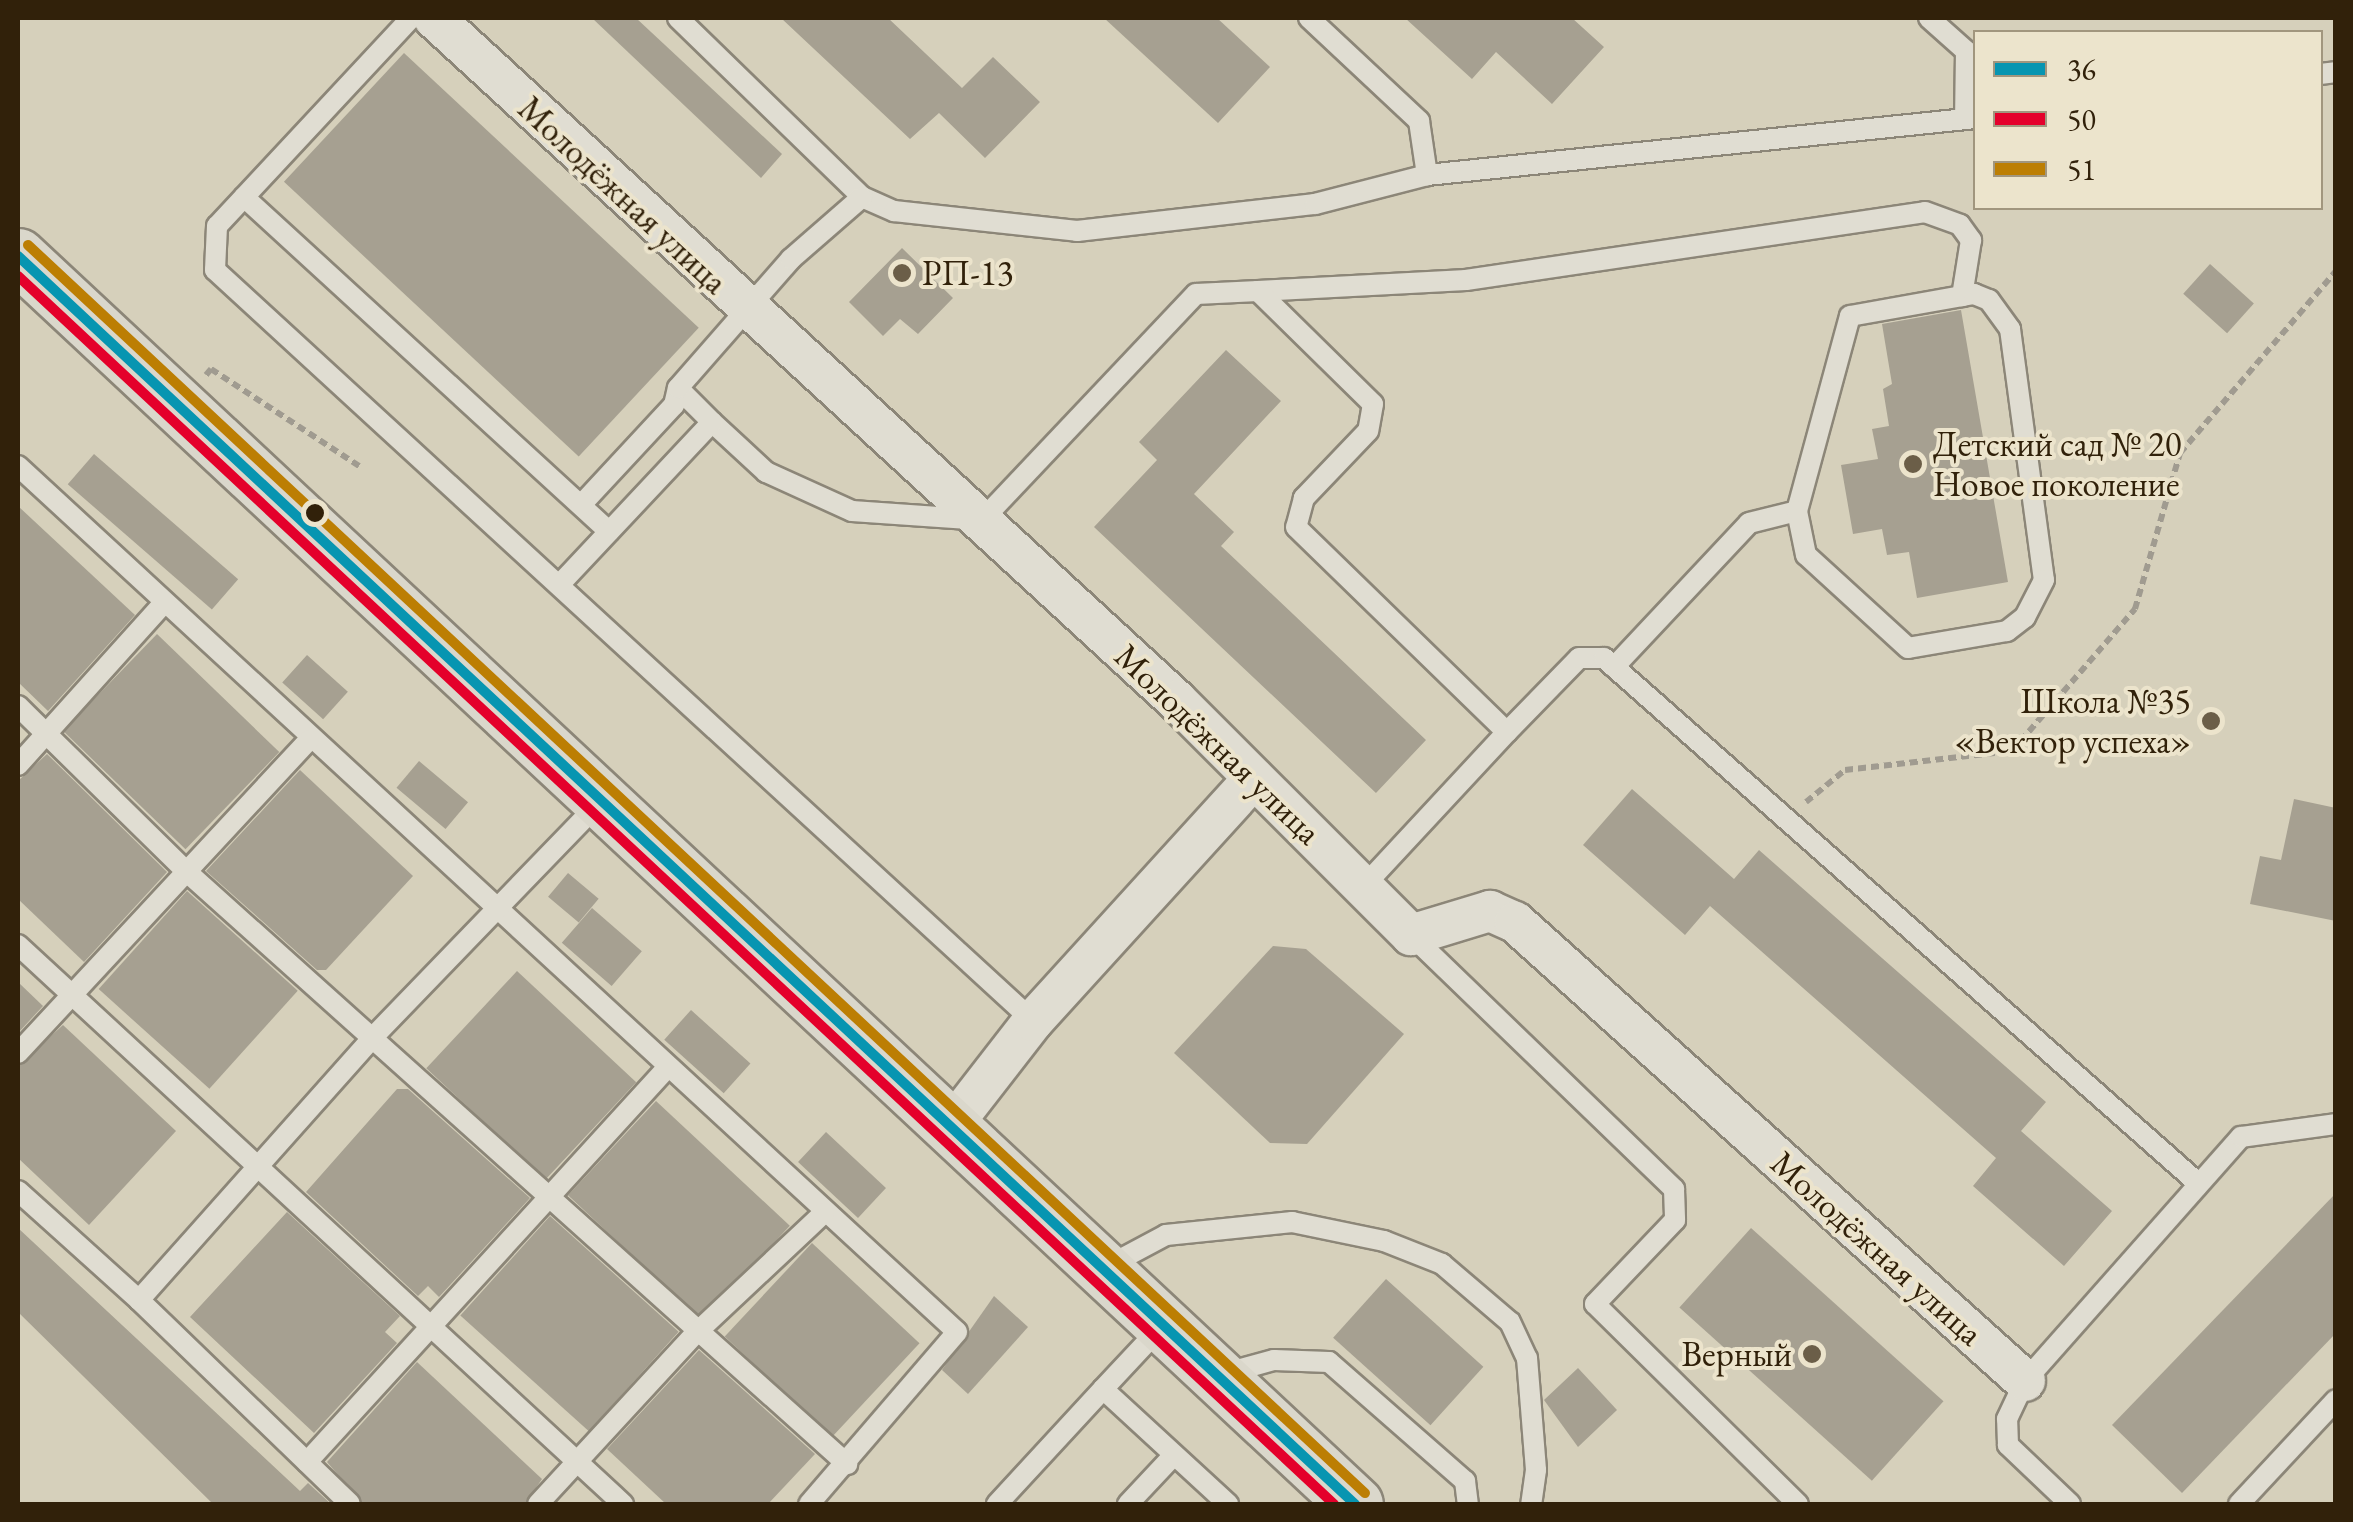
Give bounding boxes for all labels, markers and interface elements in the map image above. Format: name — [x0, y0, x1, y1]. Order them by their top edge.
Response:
legend — [1973, 30, 2323, 210]
text: 36 — [2067, 50, 2096, 89]
street label: Молодёжная улица — [510, 87, 736, 303]
text: 50 — [2067, 100, 2096, 139]
text: 51 — [2067, 150, 2096, 189]
place label: РП-13 — [922, 252, 1013, 294]
marker: РП-13 — [891, 262, 913, 284]
place label: Детский сад № 20 Новое поколение — [1933, 423, 2182, 505]
marker: Детский сад № 20 Новое поколение — [1902, 453, 1924, 475]
unlabelled marker — [305, 503, 325, 523]
street label: Молодёжная улица — [1106, 635, 1330, 853]
place label: Школа №35 «Вектор успеха» — [1954, 680, 2191, 762]
marker: Школа №35 «Вектор успеха» — [2200, 710, 2222, 732]
street label: Молодёжная улица — [1762, 1142, 1992, 1354]
place label: Верный — [1682, 1333, 1792, 1375]
marker: Верный — [1801, 1343, 1823, 1365]

